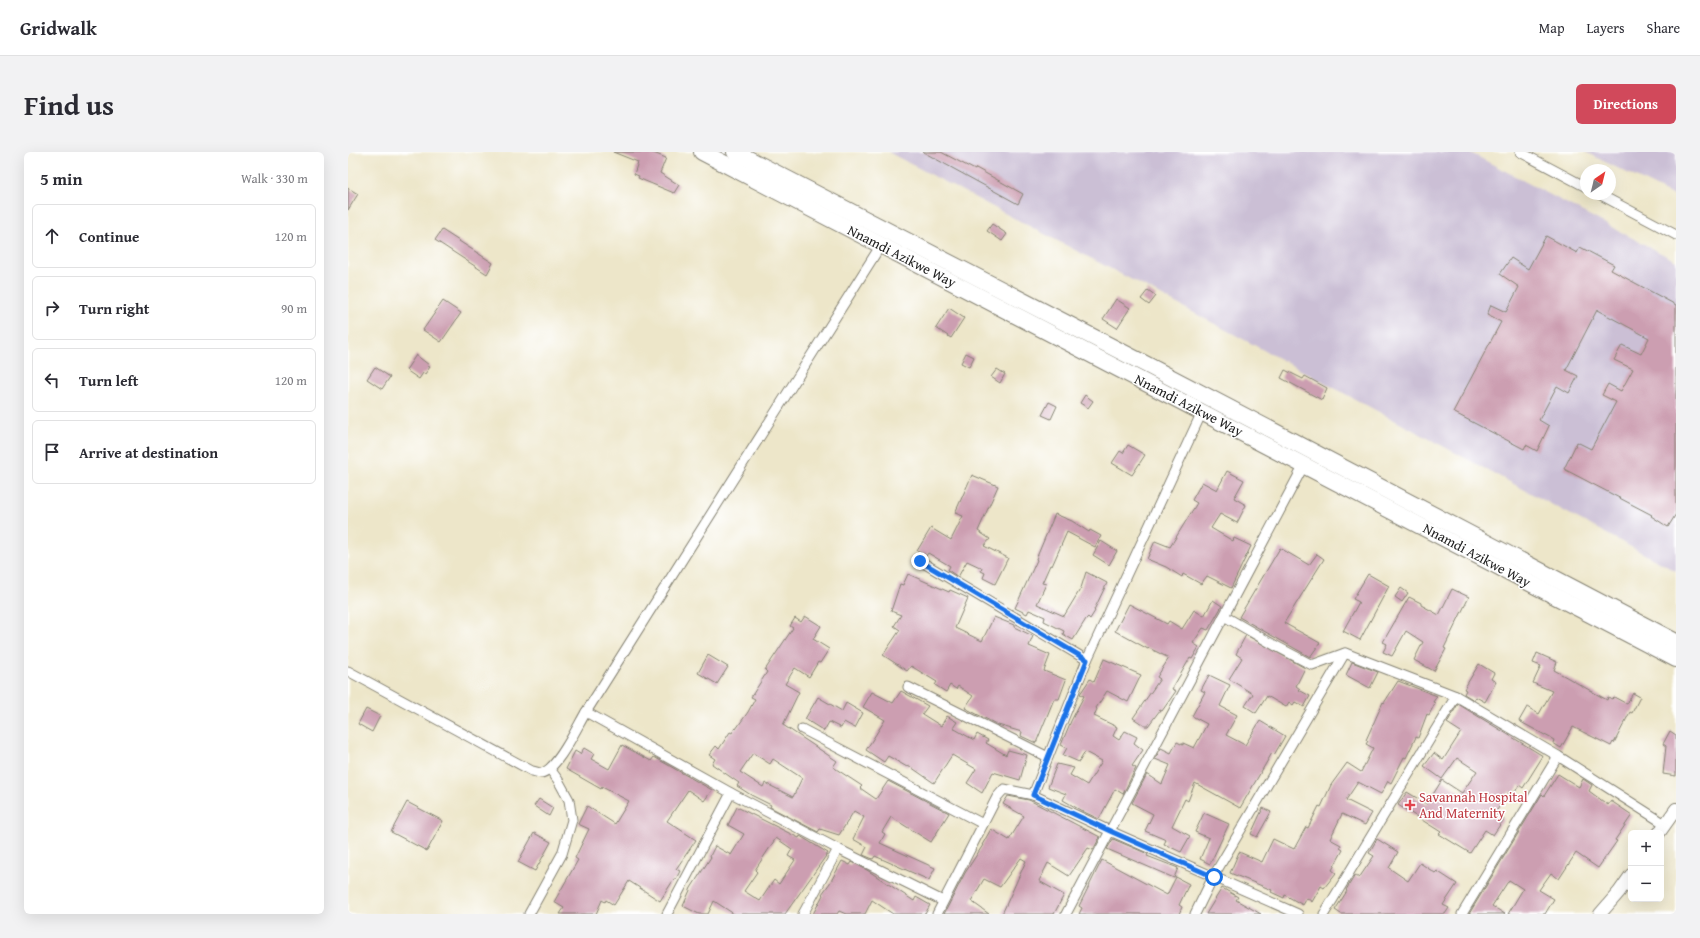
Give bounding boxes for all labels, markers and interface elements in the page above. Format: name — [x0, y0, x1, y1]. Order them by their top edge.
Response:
text: Gridwalk — [20, 14, 97, 42]
text: Map — [1539, 18, 1565, 38]
text: Layers — [1587, 18, 1625, 38]
text: Share — [1647, 18, 1680, 38]
text: Find us — [24, 84, 114, 125]
button: Directions — [1576, 84, 1676, 124]
north arrow — [1580, 164, 1616, 200]
text: 5 min — [40, 166, 82, 191]
text: Walk · 330 m — [241, 169, 308, 188]
street label: Nnamdi Azikwe Way — [844, 220, 960, 292]
icon: ahead — [41, 225, 63, 247]
text: Continue — [79, 226, 140, 247]
text: 120 m — [275, 227, 307, 246]
icon: right — [41, 297, 63, 319]
text: Turn right — [79, 298, 150, 319]
text: 90 m — [281, 299, 307, 318]
icon: left — [41, 369, 63, 391]
street label: Nnamdi Azikwe Way — [1131, 369, 1247, 441]
text: Turn left — [79, 370, 138, 391]
text: 120 m — [275, 371, 307, 390]
icon: arrive — [41, 441, 63, 463]
text: Arrive at destination — [79, 442, 218, 463]
street label: Nnamdi Azikwe Way — [1420, 518, 1534, 592]
route end — [911, 552, 929, 570]
place label: Savannah Hospital And Maternity — [1419, 787, 1528, 823]
marker: Savannah Hospital And Maternity — [1404, 799, 1416, 811]
map controls — [1628, 830, 1664, 902]
button: + — [1628, 830, 1664, 866]
button: − — [1628, 866, 1664, 902]
route start — [1205, 868, 1223, 886]

